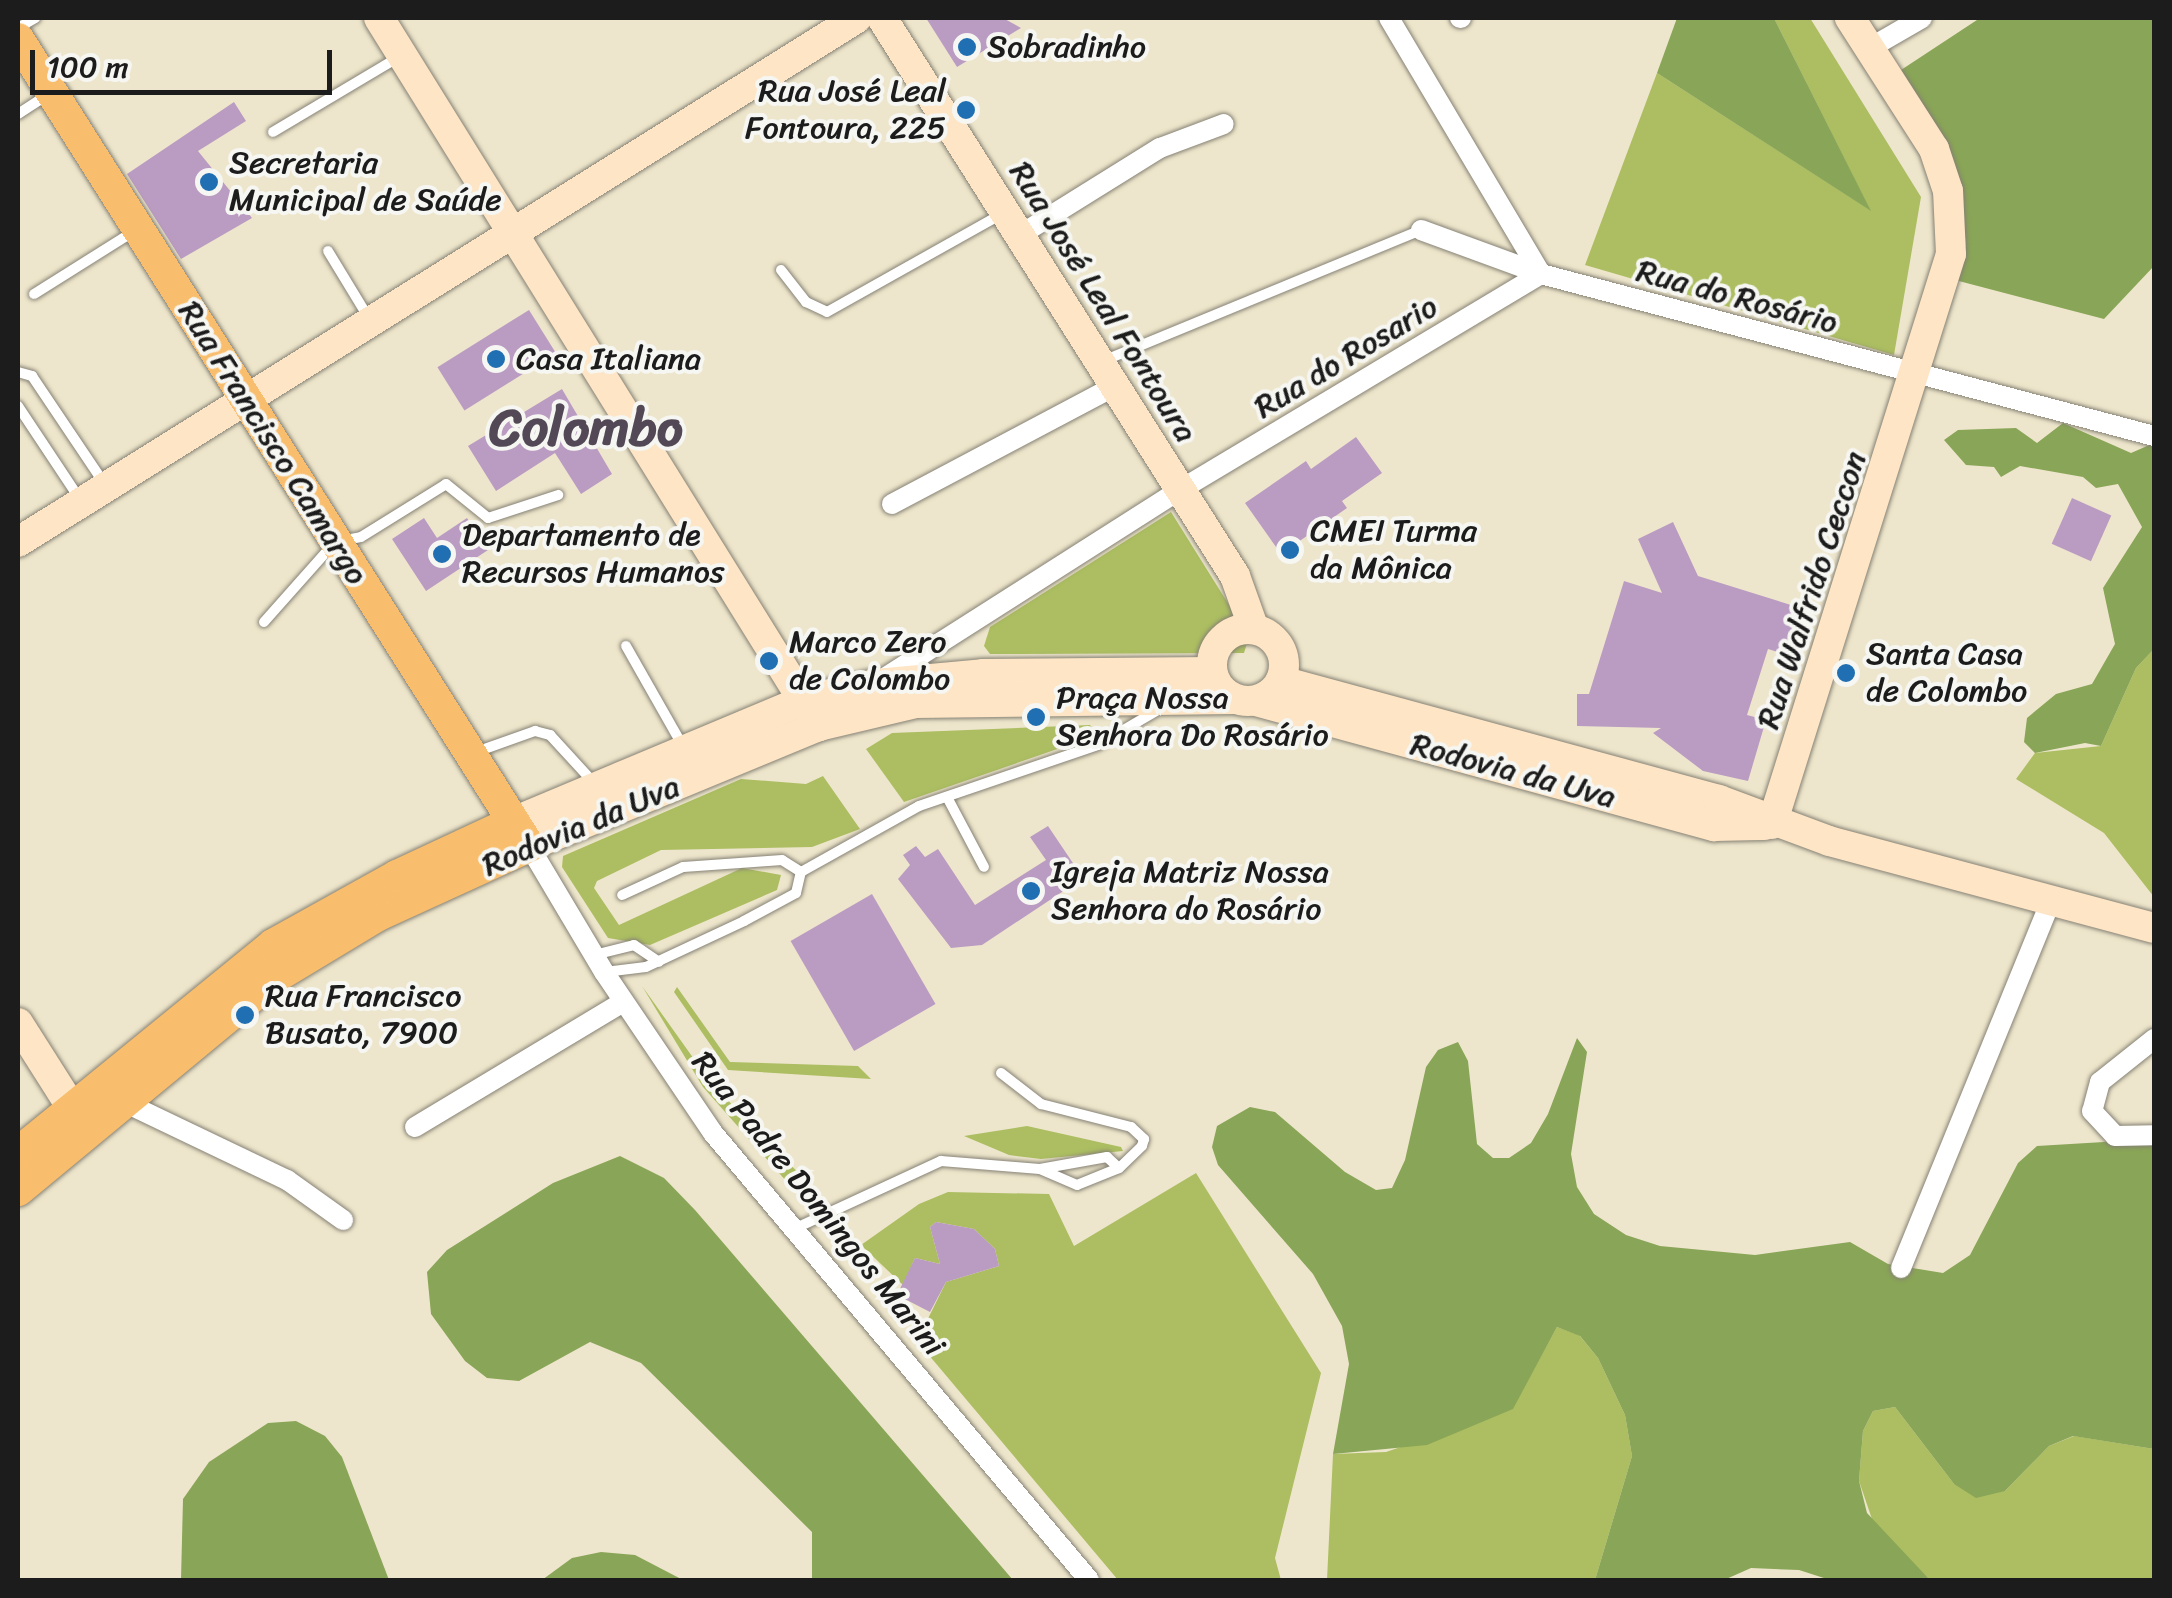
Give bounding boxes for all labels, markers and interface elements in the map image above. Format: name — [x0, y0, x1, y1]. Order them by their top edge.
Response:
place label: Sobradinho — [987, 28, 1146, 66]
scale bar — [35, 30, 338, 92]
marker: Sobradinho — [956, 36, 978, 58]
text: 100 m — [47, 40, 129, 94]
place label: Rua José Leal Fontoura, 225 — [745, 73, 946, 148]
marker: Rua José Leal Fontoura, 225 — [955, 99, 977, 121]
place label: Secretaria Municipal de Saúde — [229, 145, 502, 220]
street label: Rua José Leal Fontoura — [1001, 154, 1205, 450]
marker: Secretaria Municipal de Saúde — [198, 171, 220, 193]
street label: Rua do Rosário — [1632, 252, 1842, 342]
street label: Rua do Rosario — [1247, 287, 1445, 427]
street label: Rua Francisco Camargo — [170, 294, 376, 592]
place label: Casa Italiana — [516, 340, 701, 378]
marker: Casa Italiana — [485, 348, 507, 370]
district label: Colombo — [489, 398, 683, 460]
street label: Rua Walfrido Ceccon — [1749, 446, 1875, 734]
place label: CMEI Turma da Mônica — [1310, 513, 1479, 588]
place label: Departamento de Recursos Humanos — [462, 517, 723, 592]
marker: CMEI Turma da Mônica — [1279, 539, 1301, 561]
marker: Departamento de Recursos Humanos — [431, 543, 453, 565]
place label: Marco Zero de Colombo — [789, 624, 950, 699]
place label: Santa Casa de Colombo — [1866, 636, 2027, 711]
marker: Marco Zero de Colombo — [758, 650, 780, 672]
marker: Santa Casa de Colombo — [1835, 662, 1857, 684]
place label: Praça Nossa Senhora Do Rosário — [1056, 680, 1328, 755]
marker: Praça Nossa Senhora Do Rosário — [1025, 706, 1047, 728]
street label: Rodovia da Uva — [1406, 725, 1620, 817]
street label: Rodovia da Uva — [477, 767, 685, 885]
place label: Igreja Matriz Nossa Senhora do Rosário — [1051, 854, 1329, 929]
marker: Igreja Matriz Nossa Senhora do Rosário — [1020, 880, 1042, 902]
place label: Rua Francisco Busato, 7900 — [265, 978, 461, 1053]
marker: Rua Francisco Busato, 7900 — [234, 1004, 256, 1026]
street label: Rua Padre Domingos Marini — [683, 1043, 953, 1365]

